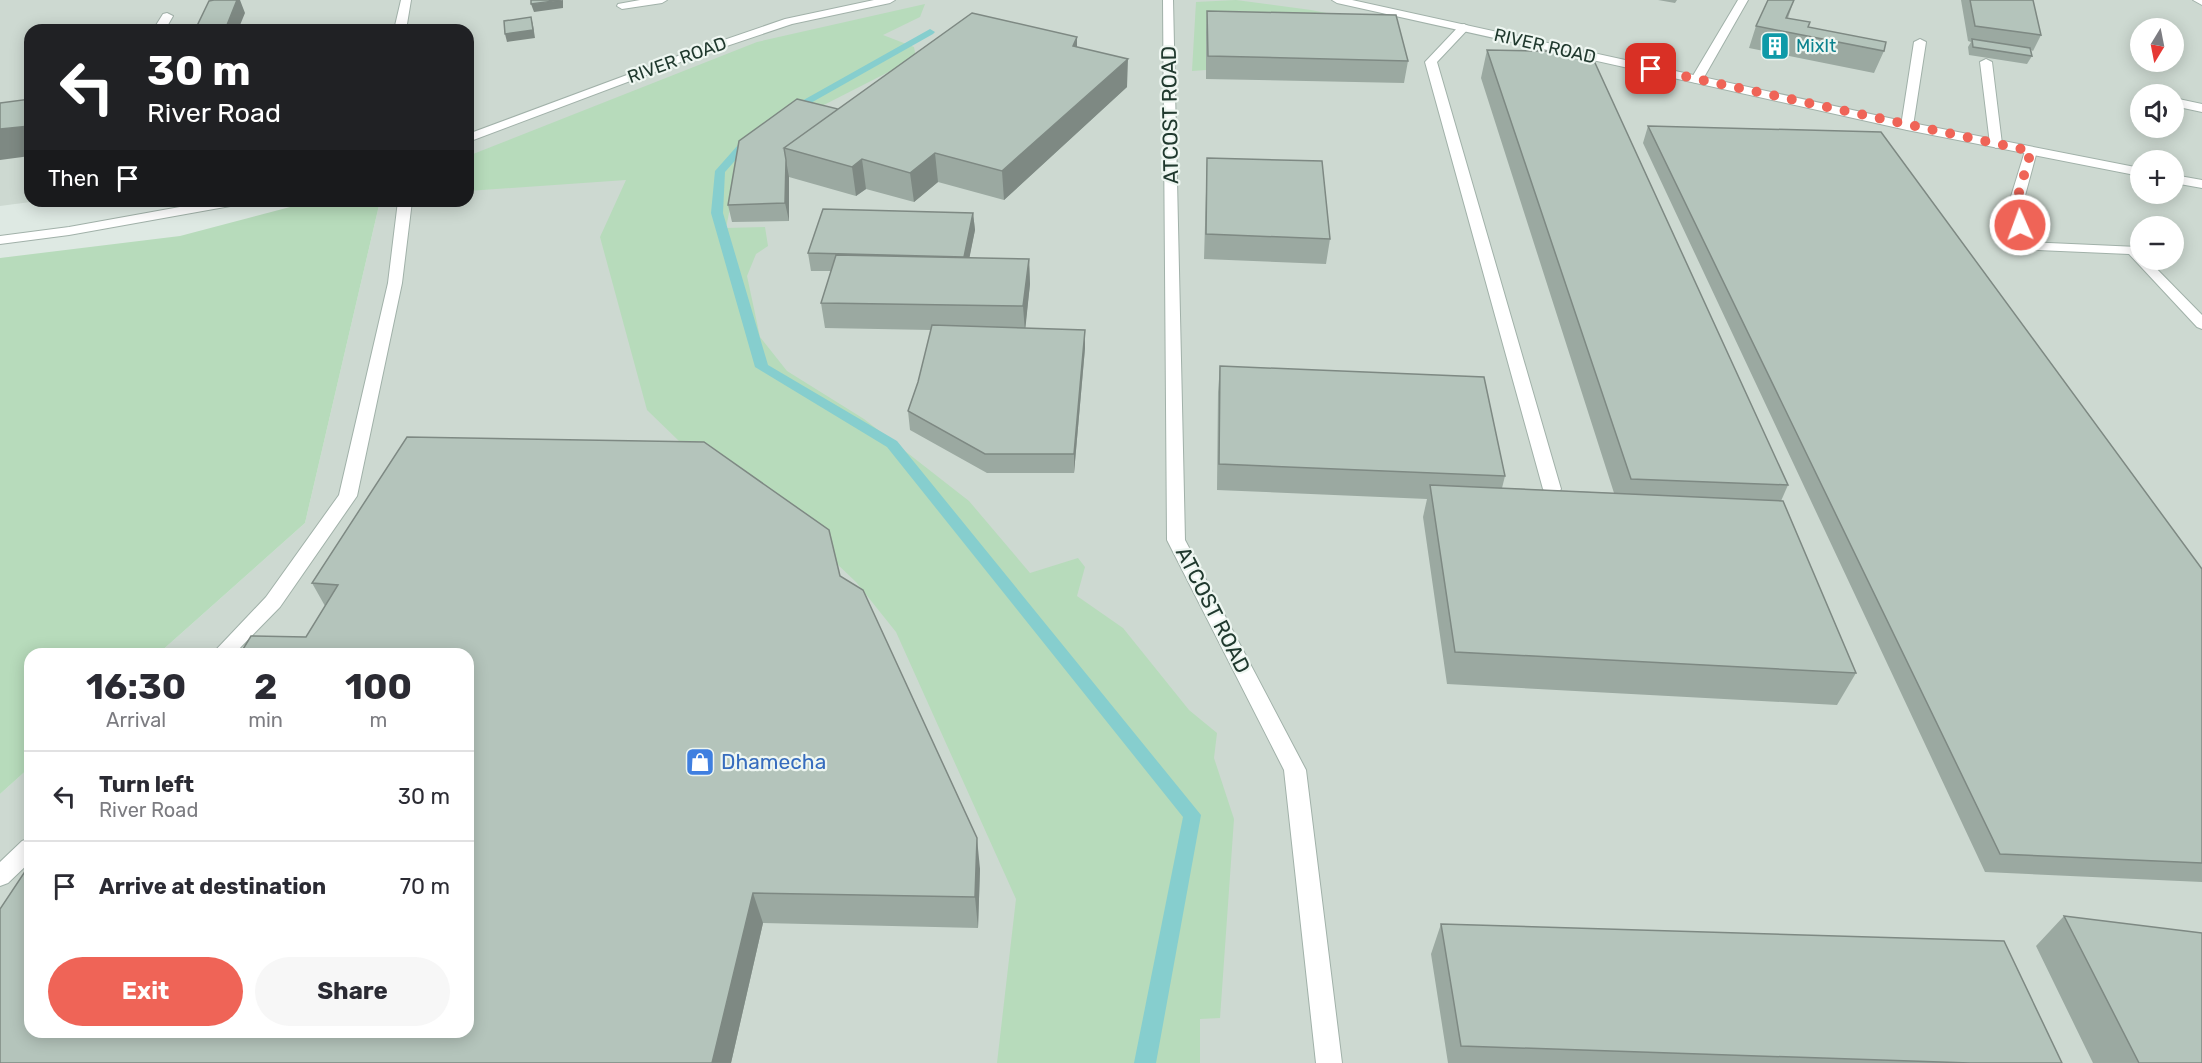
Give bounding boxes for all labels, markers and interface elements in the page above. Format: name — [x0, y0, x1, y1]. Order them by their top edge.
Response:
north arrow — [2130, 18, 2184, 72]
map controls — [2130, 18, 2184, 270]
street label: RIVER ROAD — [1492, 24, 1598, 68]
building icon: MixIt — [1759, 30, 1791, 62]
street label: RIVER ROAD — [624, 32, 730, 88]
place label: MixIt — [1796, 35, 1836, 57]
pin — [1625, 43, 1676, 94]
text: 30 m — [147, 46, 251, 96]
street label: ATCOST ROAD — [1156, 46, 1183, 184]
icon: left — [48, 48, 126, 126]
icon: arrive — [1634, 52, 1667, 85]
button: sound — [2130, 84, 2184, 138]
text: River Road — [147, 97, 281, 129]
button: + — [2130, 150, 2184, 204]
icon: arrive — [111, 162, 144, 195]
text: Then — [48, 165, 99, 192]
position arrow — [1988, 193, 2052, 257]
button: − — [2130, 216, 2184, 270]
street label: ATCOST ROAD — [1171, 542, 1256, 677]
text: 16:30 — [86, 665, 186, 708]
text: 2 — [254, 665, 277, 708]
text: 100 — [345, 665, 412, 708]
text: Arrival — [106, 708, 166, 732]
text: min — [248, 708, 283, 732]
text: m — [370, 708, 387, 732]
shop icon: Dhamecha — [684, 746, 716, 778]
place label: Dhamecha — [721, 749, 826, 774]
text: Turn left — [99, 771, 194, 798]
icon: left — [48, 780, 81, 813]
text: 30 m — [398, 783, 450, 810]
text: River Road — [99, 798, 198, 822]
icon: arrive — [48, 870, 81, 903]
text: Arrive at destination — [99, 873, 326, 900]
text: 70 m — [400, 873, 450, 900]
button: Exit — [48, 957, 243, 1026]
button: Share — [255, 957, 450, 1026]

